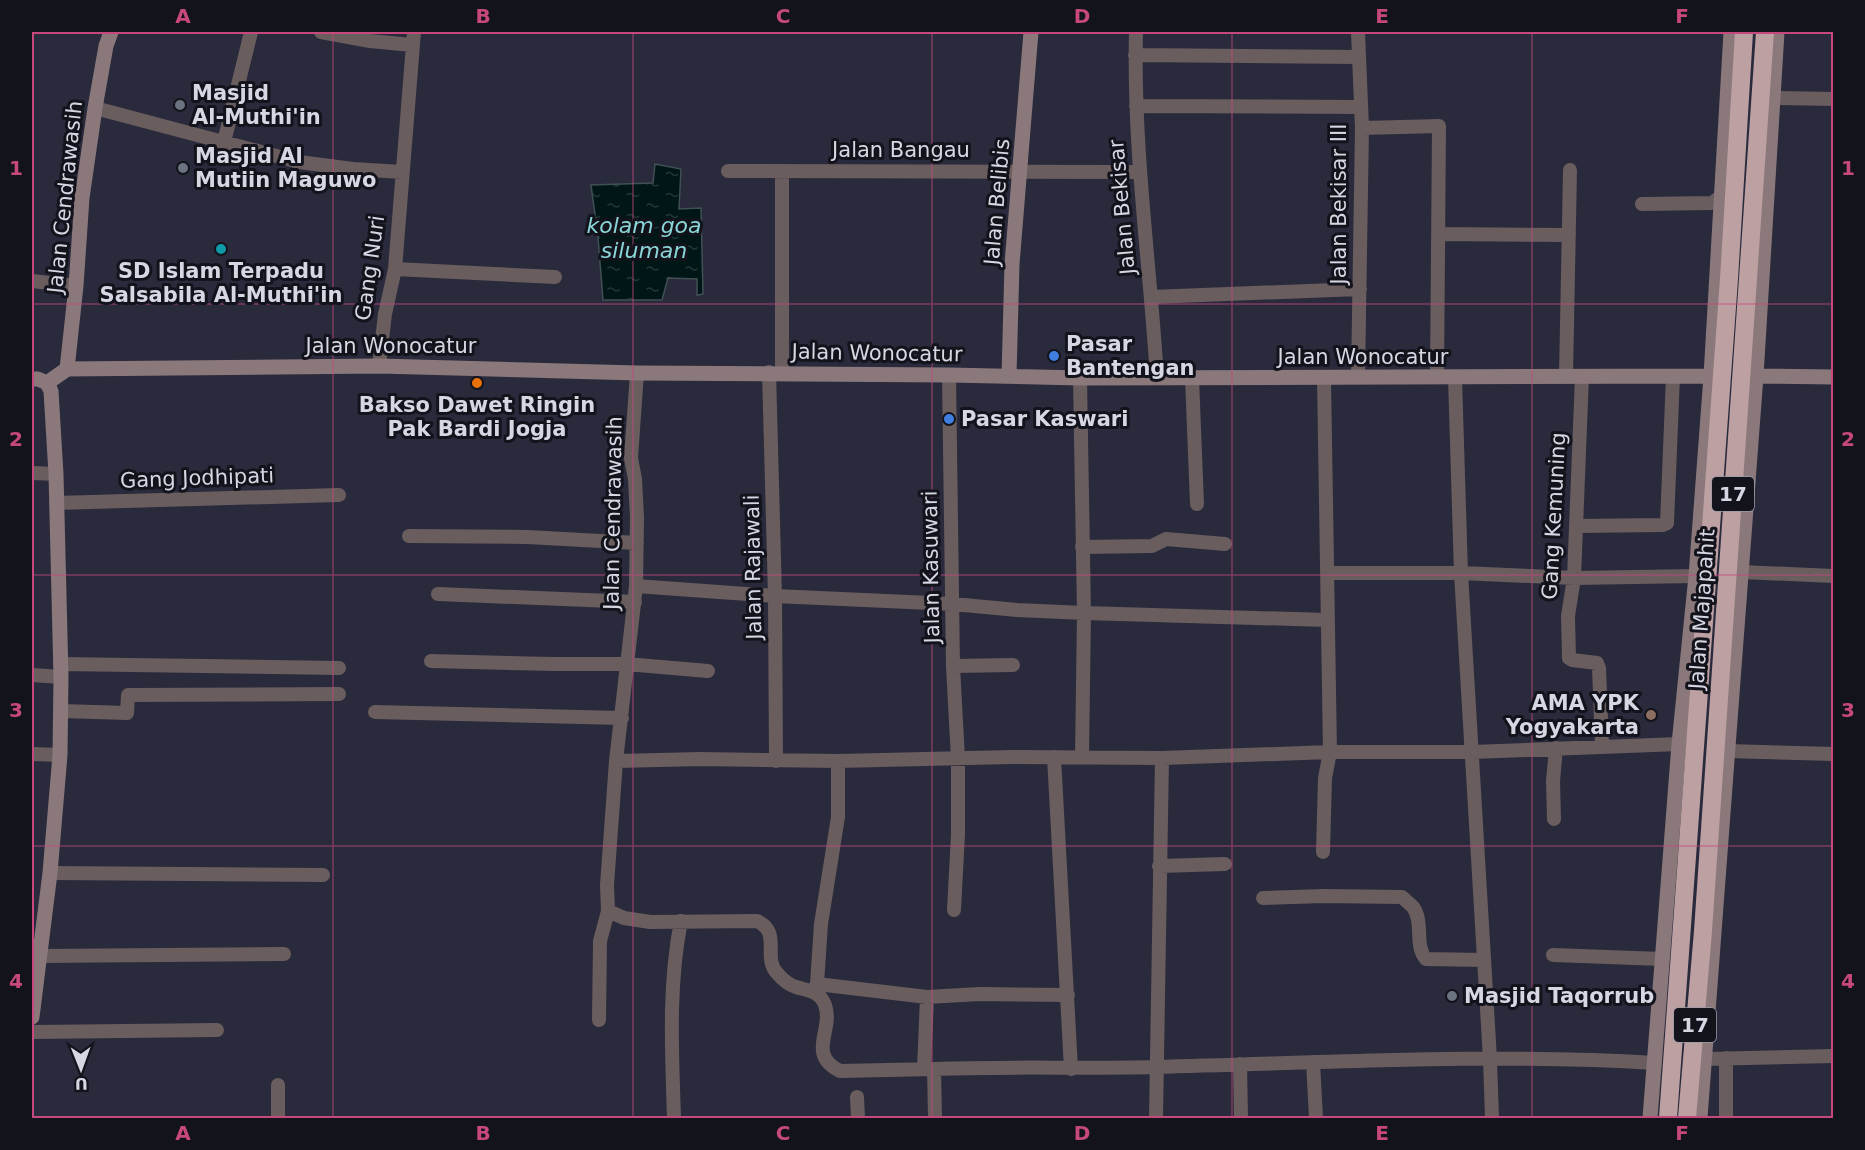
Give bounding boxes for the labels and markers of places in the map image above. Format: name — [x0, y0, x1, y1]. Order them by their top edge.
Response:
place label: Masjid Al-Muthi'in — [192, 81, 321, 129]
marker: Masjid Al-Muthi'in — [173, 98, 187, 112]
place label: Masjid Al Mutiin Maguwo — [195, 144, 376, 192]
marker: Masjid Al Mutiin Maguwo — [176, 161, 190, 175]
marker: SD Islam Terpadu Salsabila Al-Muthi'in — [214, 242, 228, 256]
place label: SD Islam Terpadu Salsabila Al-Muthi'in — [100, 259, 342, 307]
place label: Pasar Bantengan — [1066, 332, 1195, 380]
marker: Pasar Bantengan — [1047, 349, 1061, 363]
marker: Bakso Dawet Ringin Pak Bardi Jogja — [470, 376, 484, 390]
place label: Bakso Dawet Ringin Pak Bardi Jogja — [359, 393, 595, 441]
place label: Pasar Kaswari — [961, 407, 1128, 431]
marker: Pasar Kaswari — [942, 412, 956, 426]
place label: AMA YPK Yogyakarta — [1505, 691, 1640, 739]
marker: AMA YPK Yogyakarta — [1644, 708, 1658, 722]
place label: Masjid Taqorrub — [1464, 984, 1654, 1008]
marker: Masjid Taqorrub — [1445, 989, 1459, 1003]

